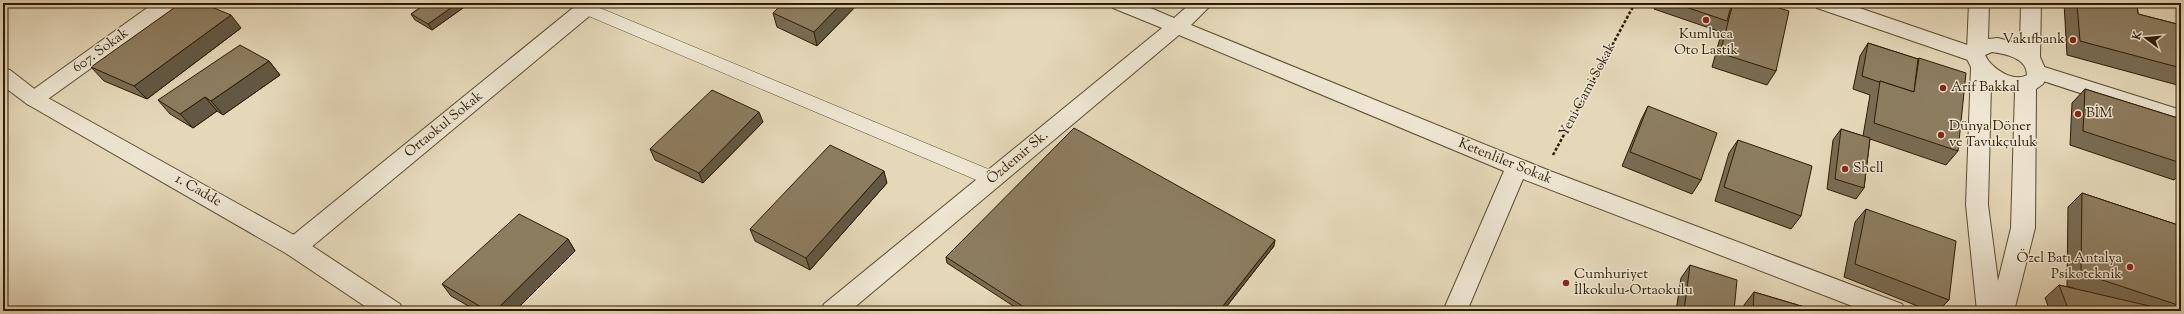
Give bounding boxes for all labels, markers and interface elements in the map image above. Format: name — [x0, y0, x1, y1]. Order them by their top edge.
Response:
marker: Kumluca Oto Lastik — [1701, 15, 1711, 25]
north arrow — [2126, 18, 2166, 58]
street label: 607. Sokak — [69, 24, 133, 78]
place label: Kumluca Oto Lastik — [1674, 25, 1738, 61]
text: K — [2128, 29, 2146, 43]
place label: Vakıfbank — [2002, 30, 2065, 50]
marker: Vakıfbank — [2068, 35, 2078, 45]
street label: Yeni Cami Sokak — [1555, 39, 1621, 141]
place label: Arif Bakkal — [1951, 78, 2020, 98]
marker: Arif Bakkal — [1938, 83, 1948, 93]
street label: Ortaokul Sokak — [400, 87, 488, 163]
place label: BİM — [2086, 104, 2112, 124]
marker: BİM — [2073, 109, 2083, 119]
place label: Dünya Döner ve Tavukçuluk — [1949, 117, 2037, 153]
street label: Özdemir Sk. — [982, 126, 1053, 190]
marker: Dünya Döner ve Tavukçuluk — [1936, 130, 1946, 140]
street label: Ketenliler Sokak — [1455, 134, 1555, 190]
place label: Shell — [1853, 159, 1884, 179]
marker: Shell — [1840, 164, 1850, 174]
street label: 1. Cadde — [171, 170, 225, 212]
place label: Özel Batı Antalya Psikoteknik — [2017, 248, 2123, 285]
marker: Özel Batı Antalya Psikoteknik — [2125, 262, 2135, 272]
place label: Cumhuriyet İlkokulu-Ortaokulu — [1574, 265, 1693, 301]
marker: Cumhuriyet İlkokulu-Ortaokulu — [1561, 278, 1571, 288]

